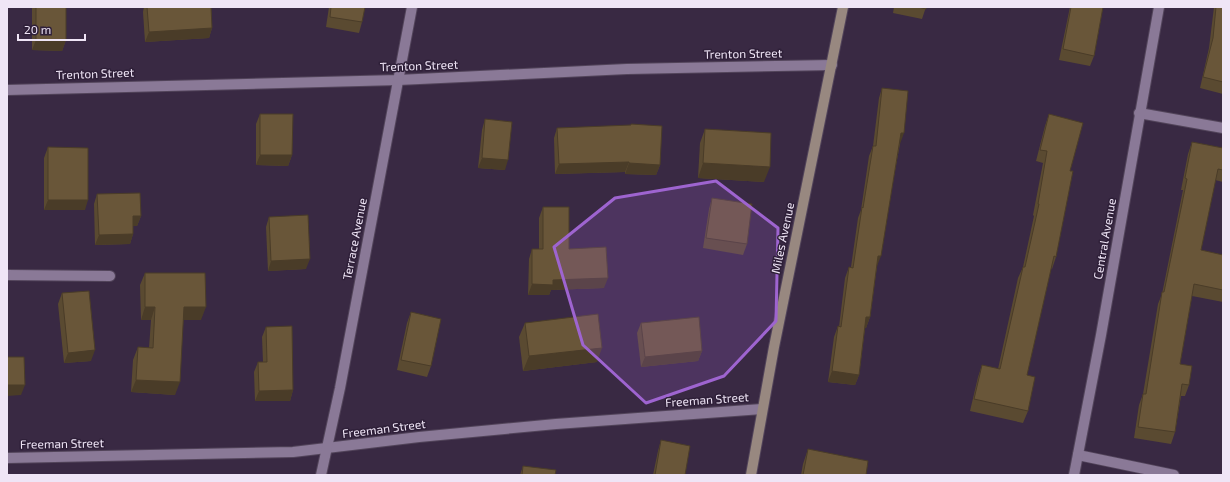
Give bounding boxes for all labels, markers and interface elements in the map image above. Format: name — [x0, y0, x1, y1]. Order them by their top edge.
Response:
scale bar — [18, 16, 85, 42]
text: 20 m — [24, 22, 51, 36]
street label: Trenton Street — [704, 45, 783, 61]
street label: Trenton Street — [380, 57, 459, 73]
street label: Trenton Street — [56, 65, 135, 81]
street label: Terrace Avenue — [339, 197, 369, 281]
street label: Central Avenue — [1090, 197, 1118, 280]
street label: Miles Avenue — [768, 201, 796, 275]
street label: Freeman Street — [665, 389, 750, 409]
street label: Freeman Street — [341, 416, 427, 440]
street label: Freeman Street — [20, 435, 104, 451]

